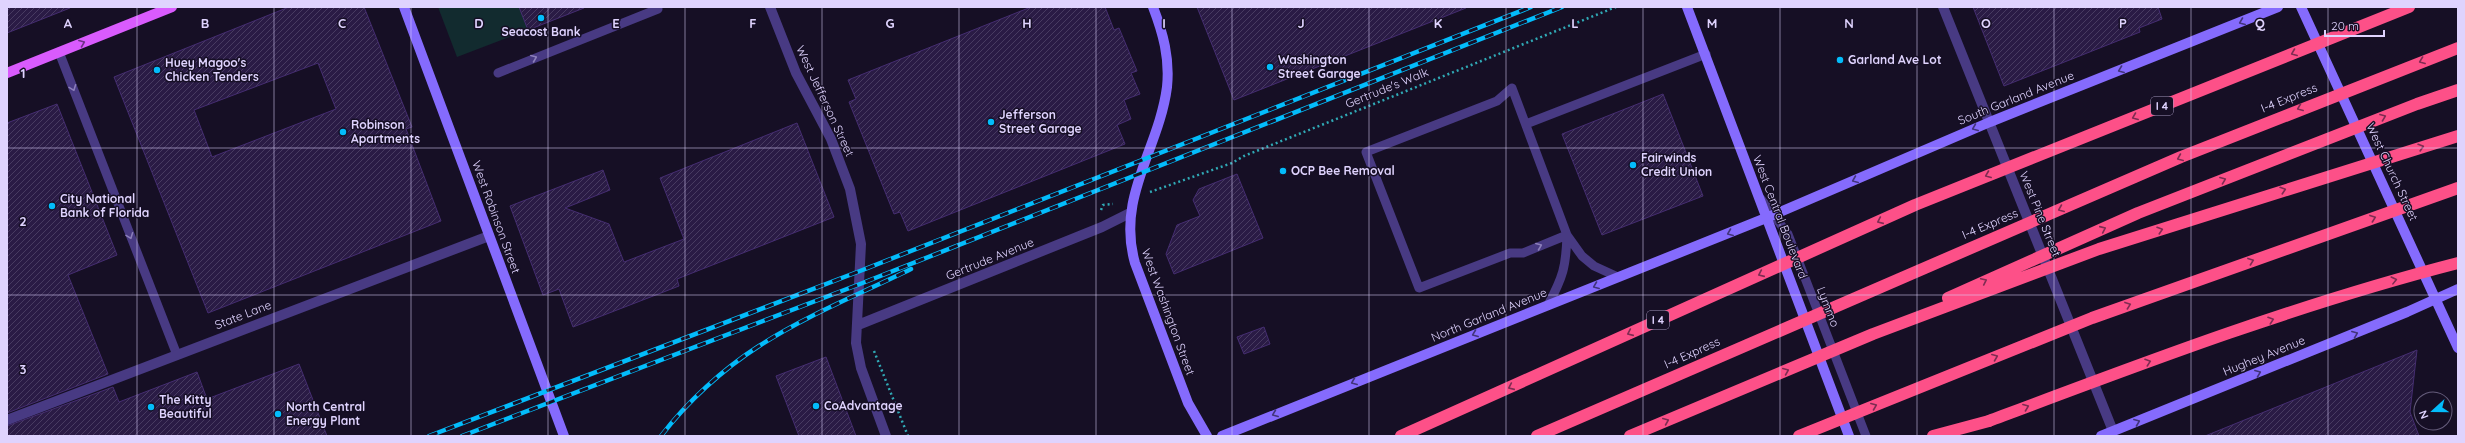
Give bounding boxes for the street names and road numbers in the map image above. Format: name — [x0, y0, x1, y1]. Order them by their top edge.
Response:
street label: West Jefferson Street — [793, 43, 858, 159]
street label: Gertrude's Walk — [1343, 64, 1431, 111]
street label: South Garland Avenue — [1956, 67, 2076, 128]
street label: I-4 Express — [2258, 79, 2320, 116]
road number: I 4 — [2151, 97, 2173, 115]
street label: West Church Street — [2363, 121, 2422, 223]
street label: West Central Boulevard — [1750, 153, 1811, 281]
street label: West Robinson Street — [469, 158, 524, 275]
street label: West Pine Street — [2017, 169, 2064, 259]
street label: I-4 Express — [1959, 205, 2020, 242]
street label: Gertrude Avenue — [944, 234, 1036, 283]
street label: West Washington Street — [1139, 246, 1198, 377]
street label: North Garland Avenue — [1429, 284, 1549, 345]
street label: Lymmo — [1814, 284, 1843, 329]
street label: State Lane — [212, 297, 273, 332]
road number: I 4 — [1647, 311, 1669, 329]
street label: Hughey Avenue — [2220, 332, 2307, 379]
street label: I-4 Express — [1662, 333, 1722, 372]

